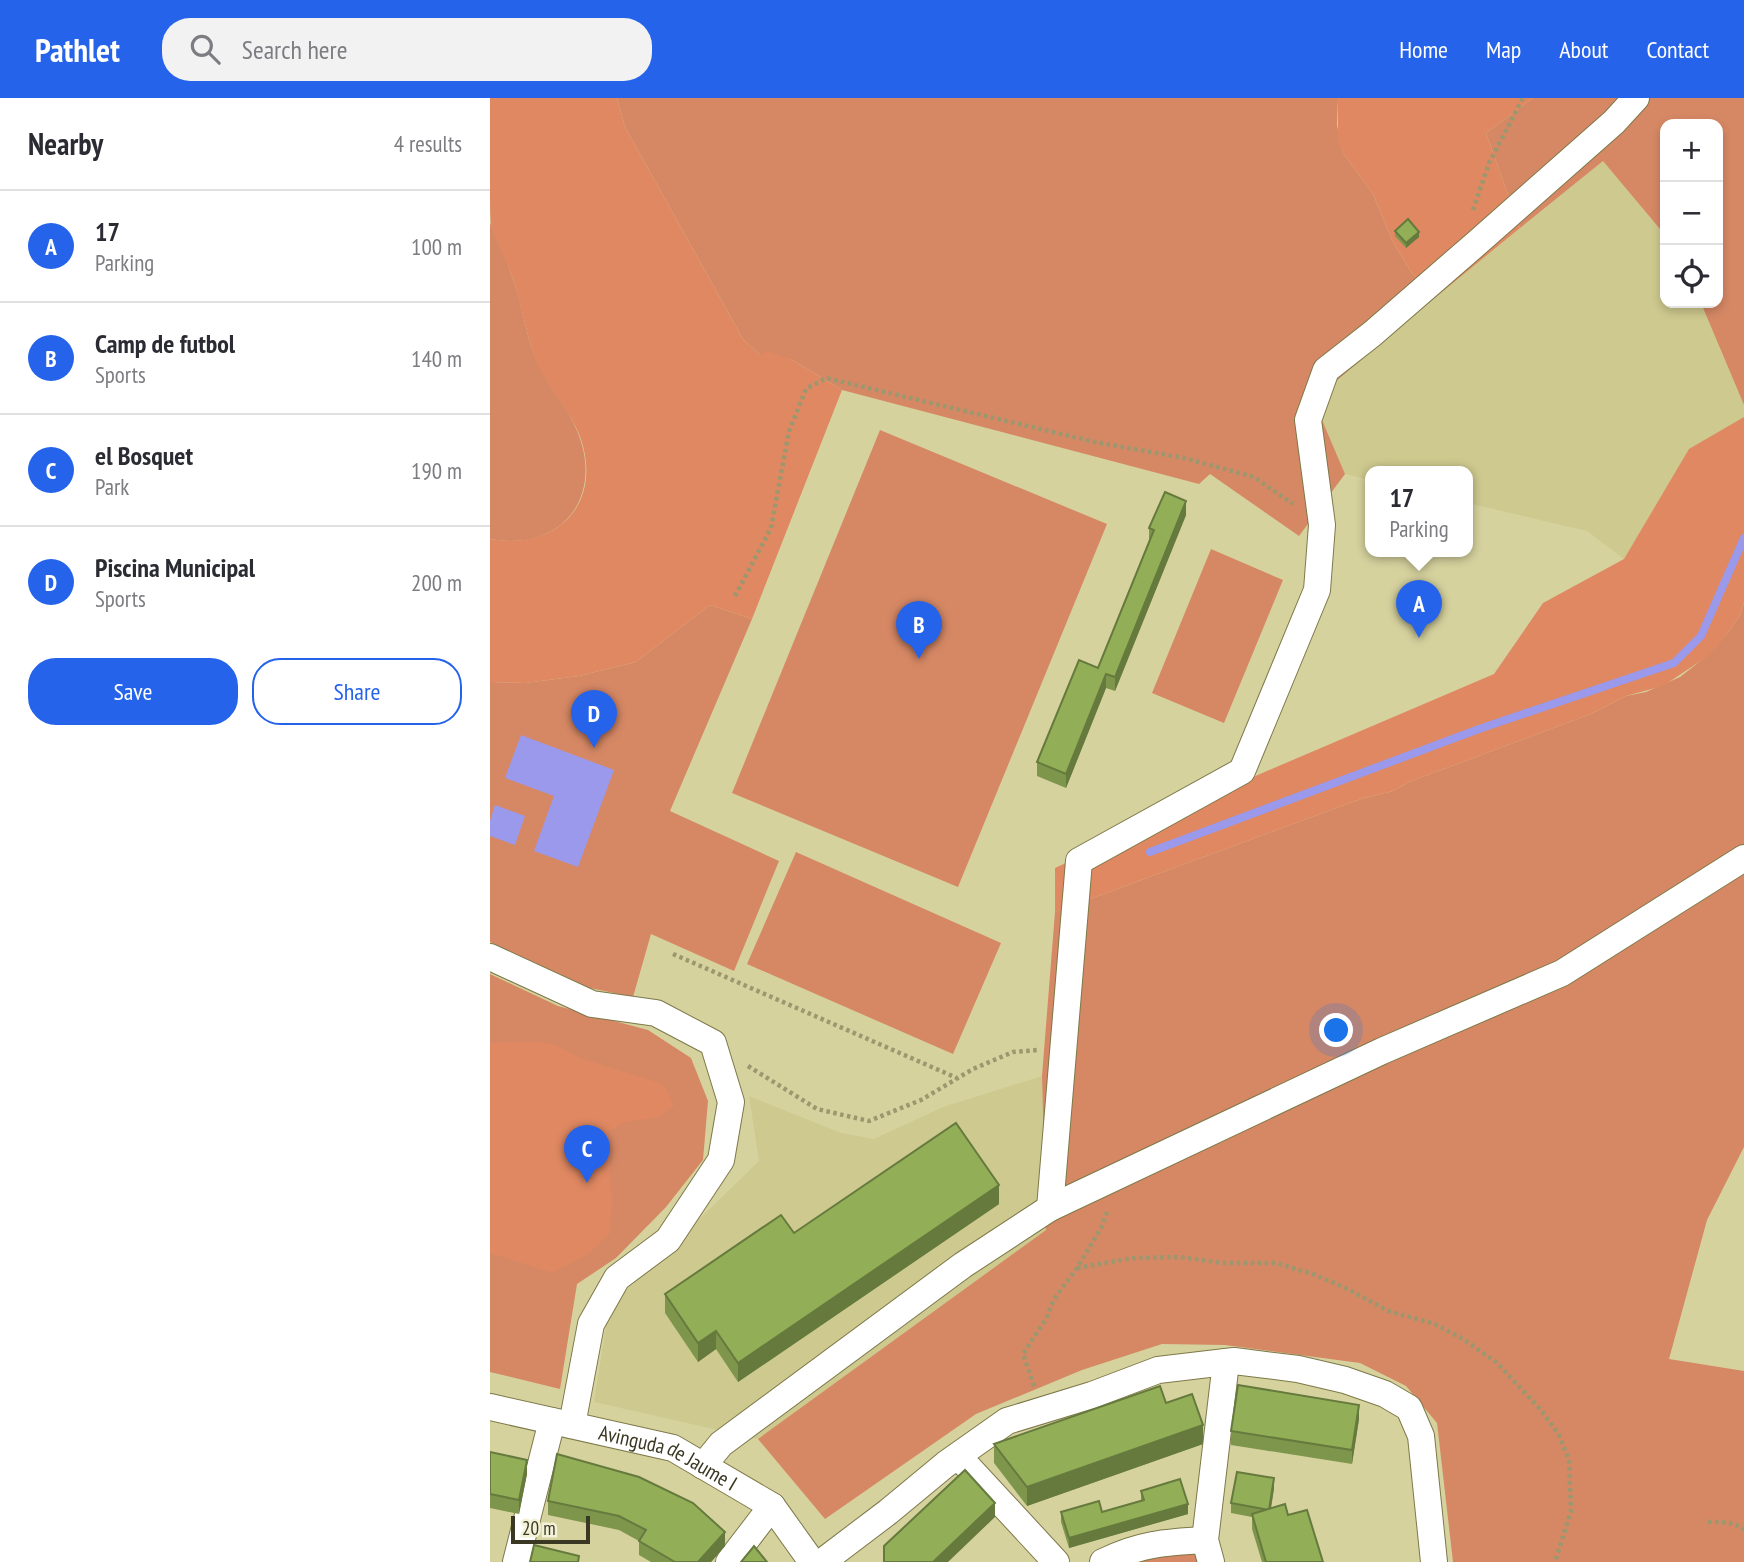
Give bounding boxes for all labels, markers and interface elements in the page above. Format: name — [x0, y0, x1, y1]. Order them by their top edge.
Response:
search box — [162, 18, 652, 81]
text: Pathlet — [35, 28, 120, 71]
icon: search — [186, 30, 224, 68]
text: Search here — [242, 33, 347, 66]
text: Home — [1399, 34, 1448, 65]
text: Map — [1486, 34, 1521, 65]
text: About — [1559, 34, 1608, 65]
text: Contact — [1646, 34, 1709, 65]
map controls — [1660, 119, 1723, 308]
button: + — [1660, 119, 1723, 182]
text: Nearby — [28, 124, 103, 163]
text: 4 results — [394, 129, 462, 158]
button: − — [1660, 182, 1723, 245]
text: 17 — [95, 215, 120, 248]
text: A — [45, 232, 57, 261]
text: 100 m — [411, 232, 462, 261]
button: locate — [1660, 245, 1723, 308]
text: Parking — [95, 248, 154, 277]
text: Camp de futbol — [95, 327, 235, 360]
text: B — [45, 344, 57, 373]
text: 140 m — [411, 344, 462, 373]
text: Sports — [95, 360, 146, 389]
text: el Bosquet — [95, 439, 193, 472]
text: C — [46, 456, 56, 485]
text: 190 m — [411, 456, 462, 485]
popup — [1365, 466, 1473, 557]
text: Park — [95, 472, 129, 501]
text: 17 — [1389, 481, 1414, 514]
text: Parking — [1389, 514, 1449, 543]
text: Piscina Municipal — [95, 551, 255, 584]
text: D — [45, 568, 57, 597]
text: 200 m — [411, 568, 462, 597]
pin: A — [1396, 580, 1442, 638]
text: Sports — [95, 584, 146, 613]
pin: B — [896, 601, 942, 659]
button: Save — [28, 658, 238, 725]
button: Share — [252, 658, 462, 725]
pin: D — [571, 690, 617, 748]
your location — [1319, 1013, 1353, 1047]
pin: C — [564, 1125, 610, 1183]
street label: Avinguda de Jaume I — [596, 1418, 742, 1496]
scale bar — [511, 1513, 590, 1545]
text: 20 m — [522, 1516, 556, 1540]

